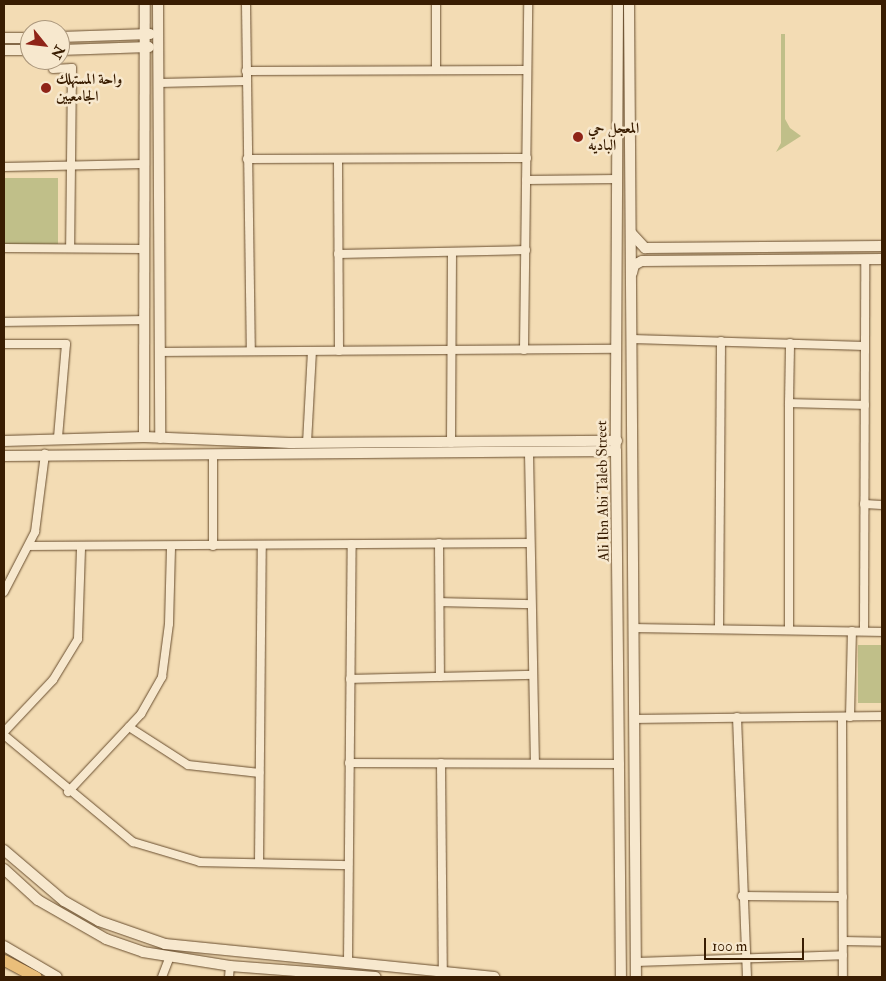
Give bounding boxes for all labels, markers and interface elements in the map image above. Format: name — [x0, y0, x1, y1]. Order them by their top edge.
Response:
north arrow — [20, 20, 70, 70]
text: N — [47, 42, 68, 62]
place label: واحة المستهلك الجامعيين — [56, 70, 122, 105]
marker: واحة المستهلك الجامعيين — [40, 82, 52, 94]
place label: المعجل حي الباديه — [588, 119, 639, 154]
marker: المعجل حي الباديه — [572, 131, 584, 143]
street label: Ali Ibn Abi Taleb Street — [593, 420, 613, 562]
scale bar — [706, 928, 806, 960]
text: 100 m — [712, 937, 747, 956]

